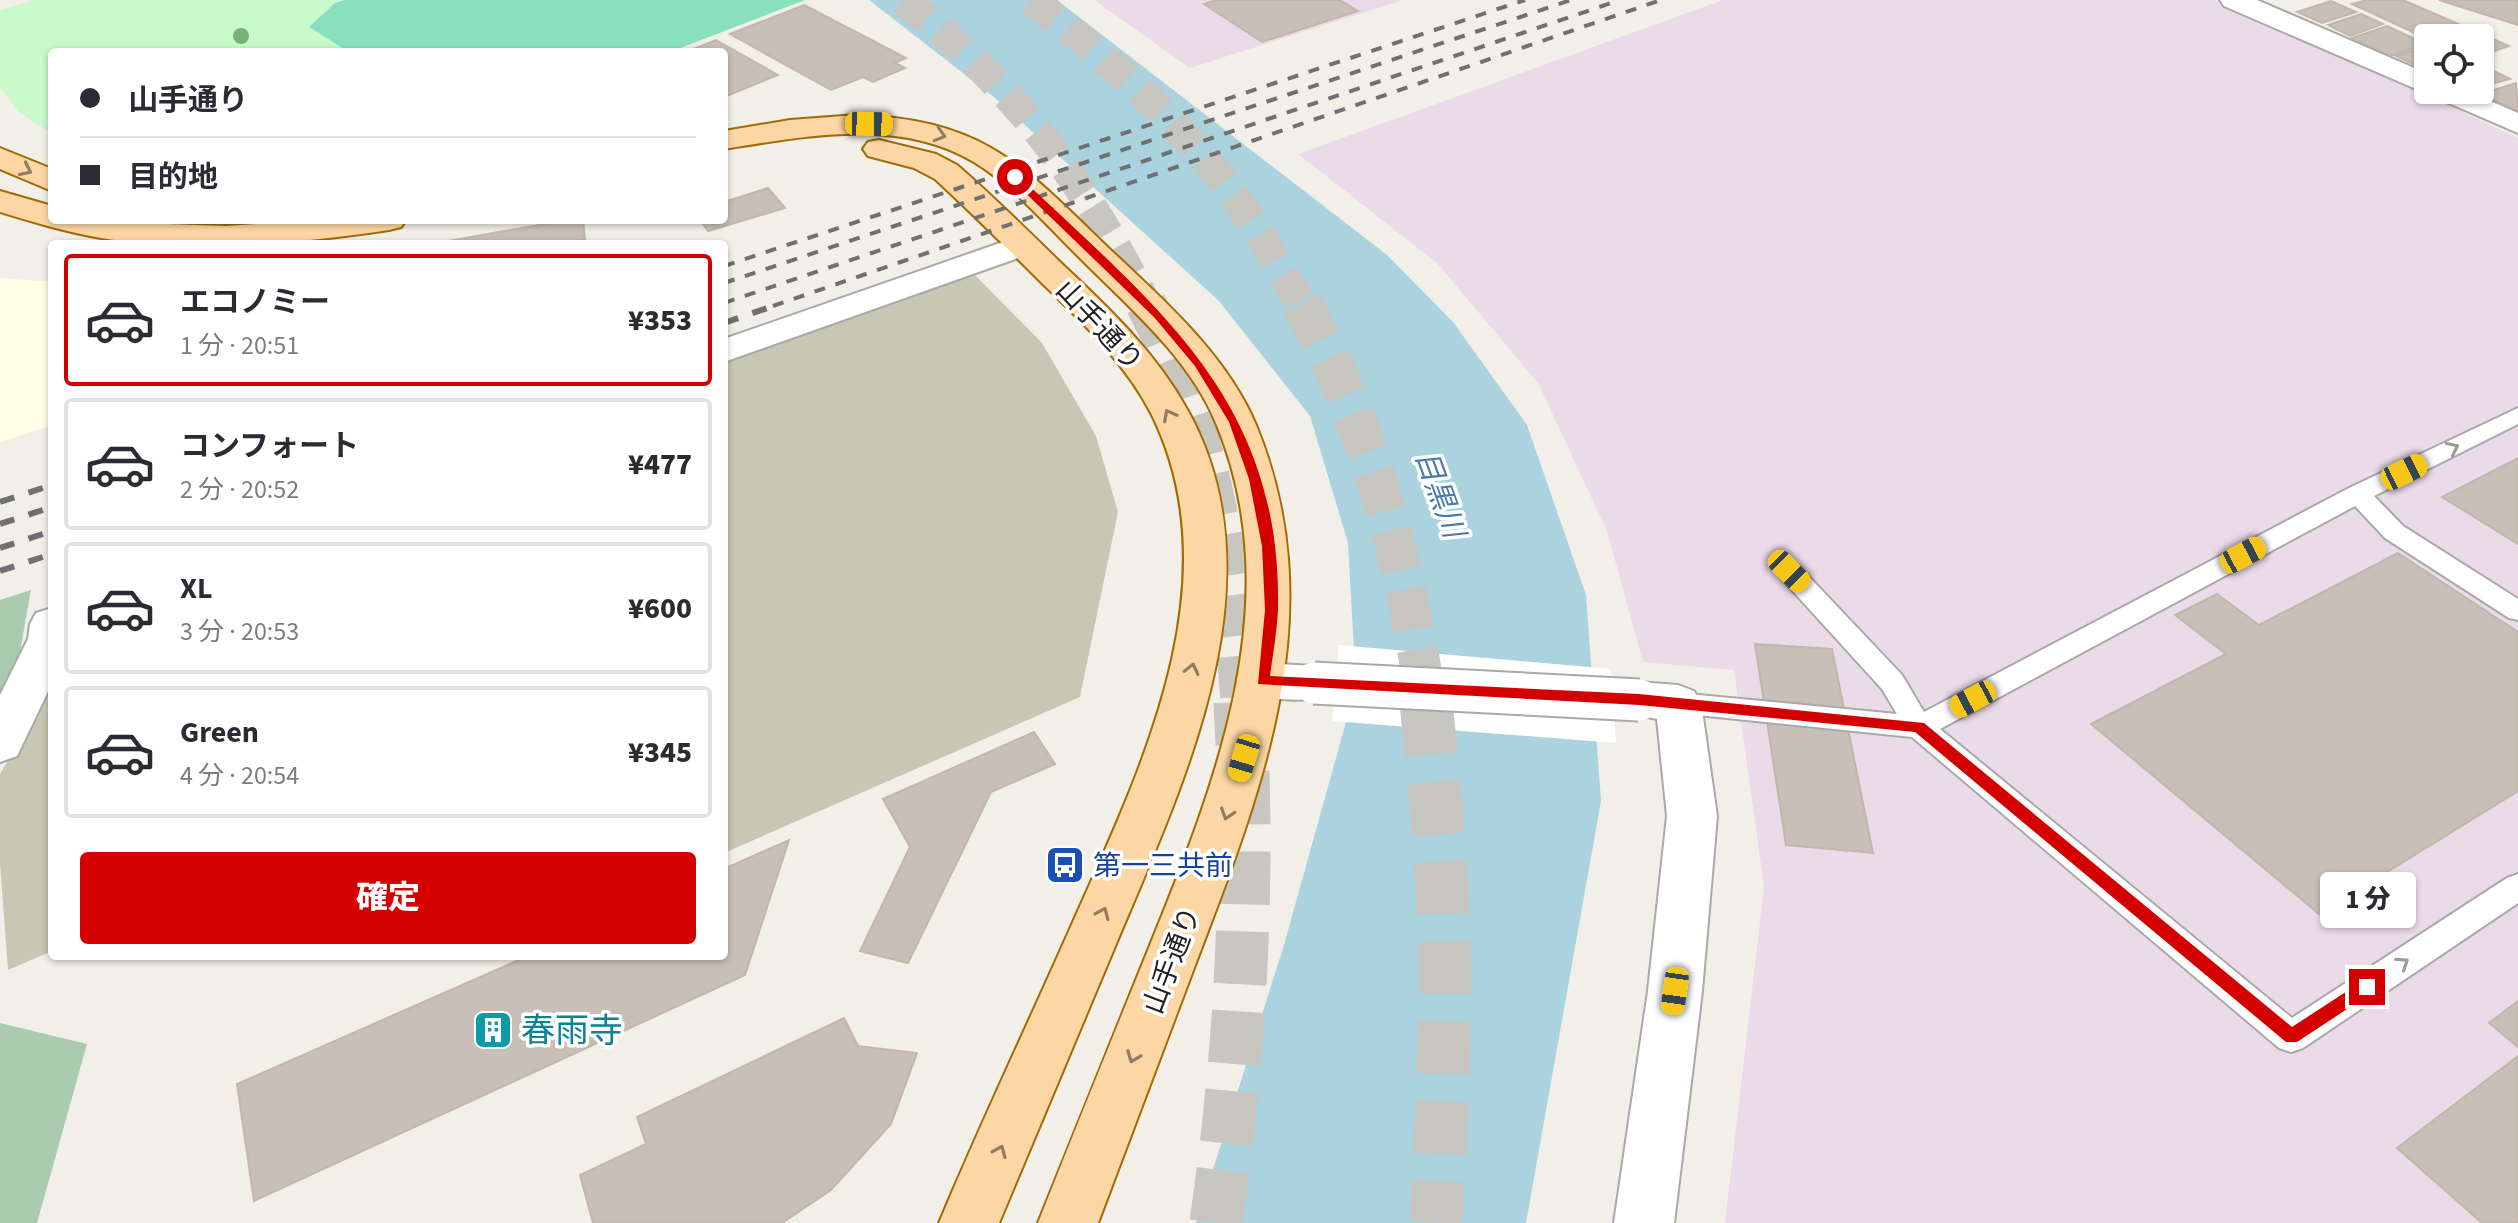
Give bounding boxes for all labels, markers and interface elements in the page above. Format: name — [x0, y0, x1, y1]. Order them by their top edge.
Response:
map controls — [2414, 24, 2494, 104]
button: locate — [2414, 24, 2494, 104]
text: 山手通り — [128, 79, 248, 122]
car — [845, 112, 893, 136]
one-way arrow — [932, 126, 946, 142]
text: 目的地 — [128, 156, 218, 199]
route start — [997, 159, 1033, 195]
one-way arrow — [17, 160, 32, 176]
street label: 山手通り — [1046, 271, 1152, 380]
text: エコノミー — [180, 281, 330, 324]
icon: car — [84, 284, 156, 356]
text: ¥353 — [628, 299, 692, 342]
text: 1 分 · 20:51 — [180, 327, 299, 364]
one-way arrow — [1164, 409, 1179, 424]
text: コンフォート — [180, 425, 359, 468]
icon: car — [84, 428, 156, 500]
one-way arrow — [2445, 442, 2460, 458]
text: ¥477 — [628, 443, 692, 486]
water label: 目黒川 — [1404, 445, 1476, 547]
car — [2377, 451, 2431, 493]
text: 2 分 · 20:52 — [180, 471, 299, 508]
car — [2216, 533, 2270, 577]
car — [1764, 546, 1814, 596]
text: XL — [180, 567, 213, 610]
icon: car — [84, 572, 156, 644]
text: ¥600 — [628, 587, 692, 630]
text: 3 分 · 20:53 — [180, 613, 299, 650]
one-way arrow — [1183, 662, 1200, 676]
car — [1946, 677, 2000, 721]
text: Green — [180, 711, 259, 754]
icon: car — [84, 716, 156, 788]
text: ¥345 — [628, 731, 692, 774]
car — [1226, 732, 1262, 784]
text: 4 分 · 20:54 — [180, 757, 299, 794]
one-way arrow — [1220, 807, 1236, 821]
bus stop icon: 第一三共前 — [1044, 844, 1086, 886]
place label: 第一三共前 — [1093, 846, 1233, 886]
button: 確定 — [80, 852, 696, 944]
callout: 1 分 — [2319, 871, 2415, 927]
text: 1 分 — [2345, 881, 2391, 918]
street label: 山手通り — [1133, 901, 1211, 1020]
one-way arrow — [1094, 907, 1110, 921]
one-way arrow — [2394, 957, 2409, 972]
car — [1660, 966, 1690, 1016]
route end — [2349, 969, 2385, 1005]
place label: 春雨寺 — [521, 1007, 623, 1056]
building icon: 春雨寺 — [472, 1009, 514, 1051]
one-way arrow — [1126, 1049, 1143, 1063]
one-way arrow — [990, 1145, 1006, 1160]

